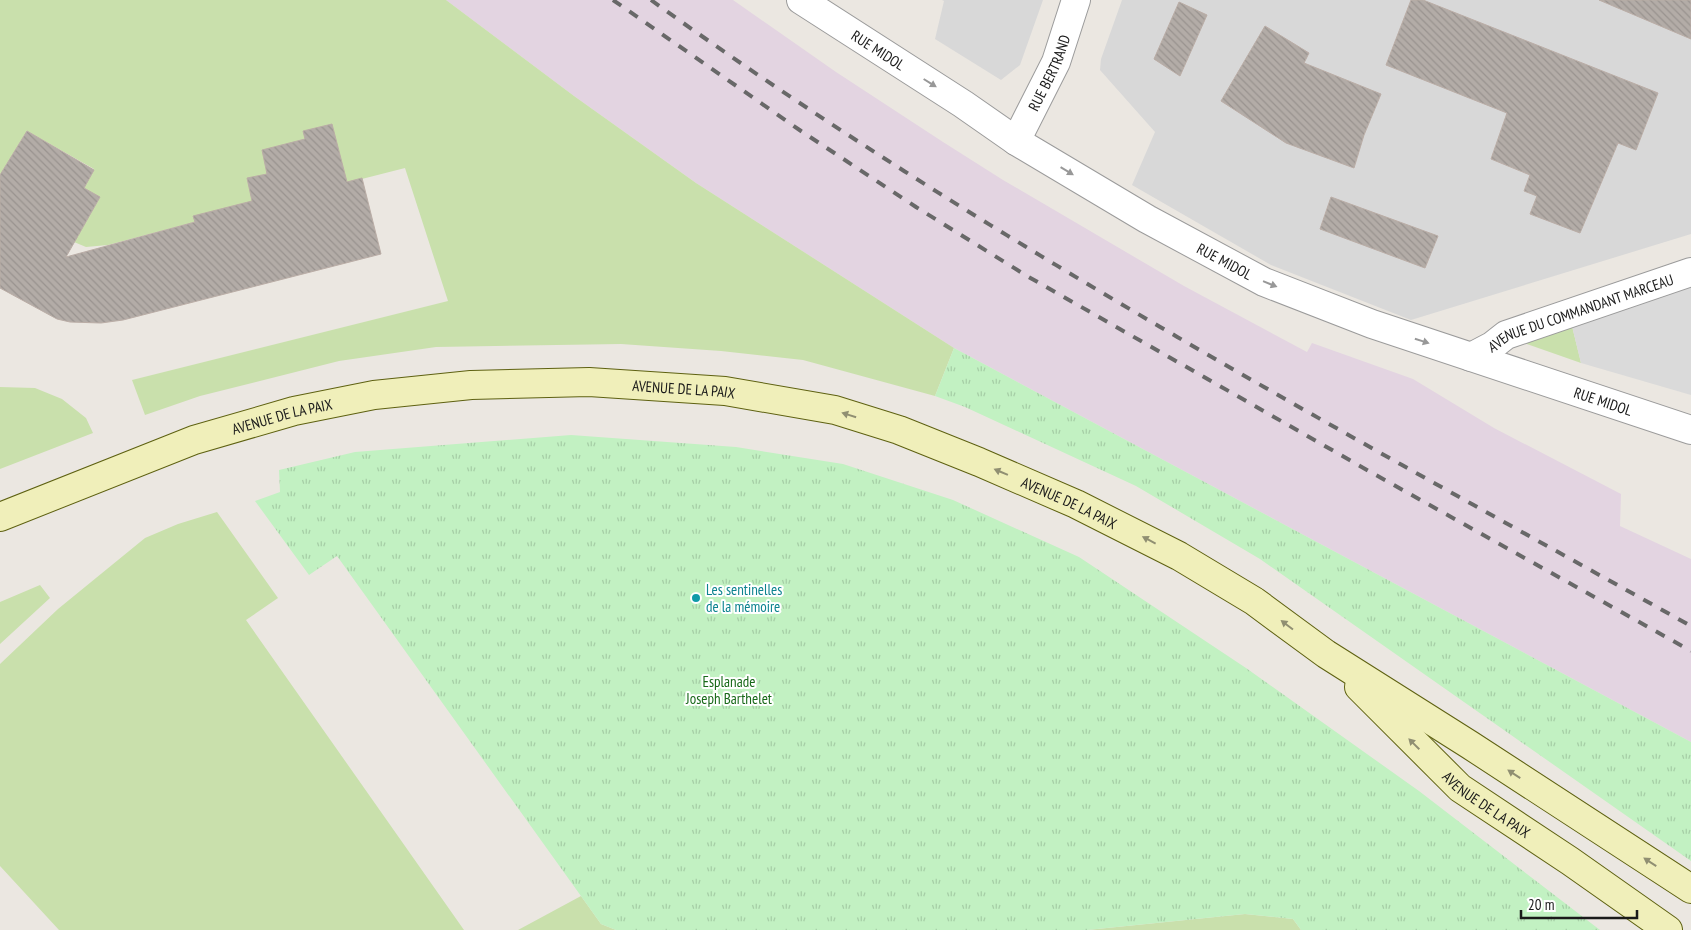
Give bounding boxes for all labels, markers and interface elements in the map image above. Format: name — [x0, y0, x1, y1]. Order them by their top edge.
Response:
street label: RUE MIDOL — [848, 25, 909, 74]
street label: RUE BERTRAND — [1023, 32, 1074, 114]
one-way arrow — [924, 79, 937, 88]
one-way arrow — [1060, 167, 1073, 176]
street label: RUE MIDOL — [1194, 238, 1256, 284]
street label: AVENUE DU COMMANDANT MARCEAU — [1485, 269, 1676, 356]
one-way arrow — [1263, 280, 1278, 288]
one-way arrow — [1415, 337, 1430, 345]
street label: AVENUE DE LA PAIX — [632, 375, 737, 402]
street label: RUE MIDOL — [1572, 382, 1635, 420]
street label: AVENUE DE LA PAIX — [229, 394, 334, 438]
one-way arrow — [842, 410, 857, 418]
one-way arrow — [994, 467, 1008, 475]
street label: AVENUE DE LA PAIX — [1019, 472, 1121, 533]
one-way arrow — [1141, 536, 1156, 544]
place label: Les sentinelles de la mémoire — [706, 580, 782, 616]
marker: Les sentinelles de la mémoire — [690, 592, 702, 604]
one-way arrow — [1280, 620, 1294, 630]
park label: Esplanade Joseph Barthelet — [685, 672, 772, 708]
one-way arrow — [1408, 738, 1420, 750]
street label: AVENUE DE LA PAIX — [1439, 767, 1535, 842]
one-way arrow — [1507, 769, 1521, 778]
one-way arrow — [1643, 857, 1657, 867]
scale bar — [1521, 888, 1637, 920]
text: 20 m — [1528, 895, 1554, 914]

